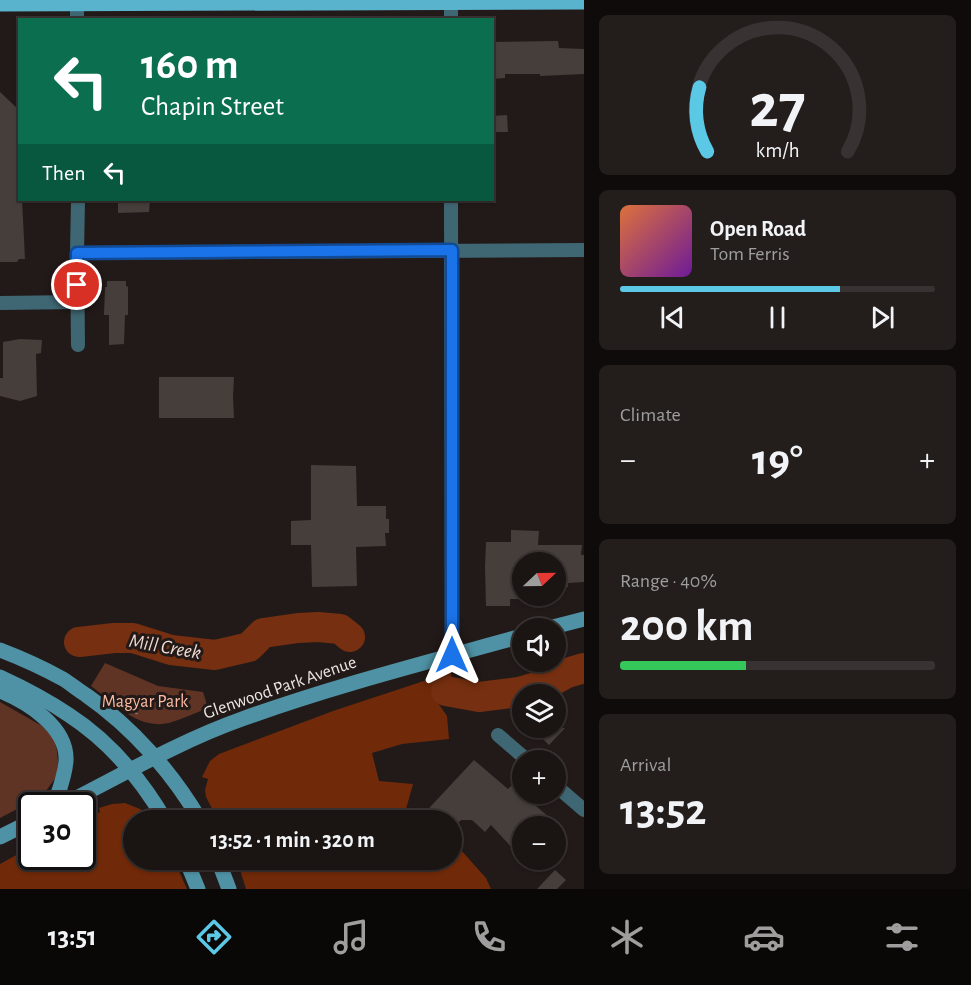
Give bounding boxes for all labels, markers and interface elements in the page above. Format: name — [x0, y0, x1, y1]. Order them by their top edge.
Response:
icon: left — [42, 42, 120, 120]
text: 160 m — [141, 44, 239, 86]
text: 27 — [749, 76, 806, 138]
text: Chapin Street — [141, 93, 284, 120]
text: km/h — [755, 140, 800, 161]
icon: left — [98, 156, 131, 189]
text: Then — [42, 162, 86, 184]
text: Open Road — [710, 218, 806, 240]
text: Tom Ferris — [710, 244, 790, 264]
pin — [51, 259, 102, 310]
icon: arrive — [60, 268, 93, 301]
icon: previous — [656, 301, 689, 334]
icon: pause — [761, 301, 794, 334]
icon: next — [866, 301, 899, 334]
text: Climate — [620, 405, 681, 425]
text: 19° — [752, 438, 803, 483]
text: − — [620, 444, 636, 477]
text: + — [919, 444, 935, 477]
north arrow — [512, 552, 566, 606]
map controls — [512, 552, 566, 870]
text: Range · 40% — [620, 571, 717, 591]
text: 200 km — [620, 604, 753, 649]
button: sound — [512, 618, 566, 672]
position arrow — [420, 623, 484, 687]
water label: Mill Creek — [127, 631, 203, 663]
street label: Glenwood Park Avenue — [201, 653, 359, 723]
button: layers — [512, 684, 566, 738]
park label: Magyar Park — [102, 693, 189, 711]
button: + — [512, 750, 566, 804]
text: Arrival — [620, 755, 671, 775]
text: 13:52 — [620, 788, 707, 833]
speed limit sign: 30 — [18, 792, 96, 870]
button: − — [512, 816, 566, 870]
text: 13:52 · 1 min · 320 m — [210, 829, 375, 851]
icon: directions — [193, 916, 235, 958]
icon: music — [330, 916, 372, 958]
icon: phone — [468, 916, 510, 958]
icon: climate — [606, 916, 648, 958]
icon: car — [743, 916, 785, 958]
icon: filters — [881, 916, 923, 958]
text: 13:51 — [48, 923, 97, 950]

